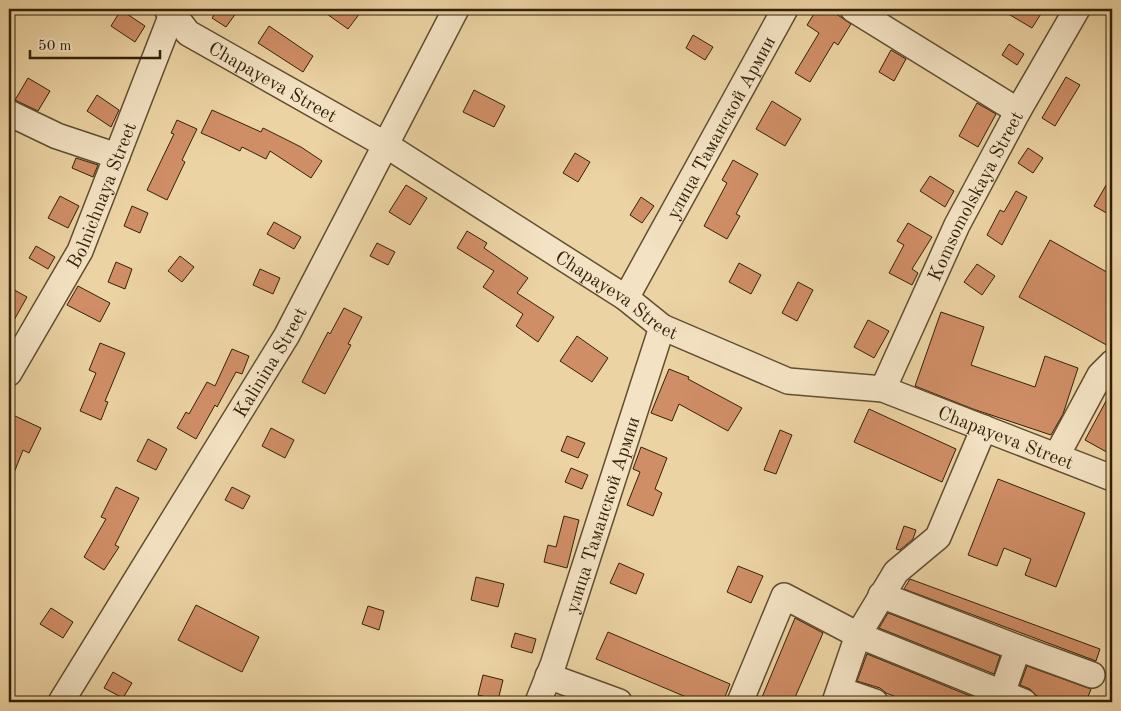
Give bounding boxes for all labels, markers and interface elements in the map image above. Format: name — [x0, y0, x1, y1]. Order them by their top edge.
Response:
scale bar — [30, 28, 160, 60]
street label: улица Таманской Армии — [664, 34, 780, 223]
text: 50 m — [38, 39, 72, 54]
street label: Chapayeva Street — [205, 40, 339, 127]
street label: Komsomolskaya Street — [926, 109, 1028, 285]
street label: Bolnichnaya Street — [65, 120, 141, 273]
street label: Chapayeva Street — [551, 248, 680, 344]
street label: Kalinina Street — [232, 305, 312, 422]
street label: Chapayeva Street — [935, 404, 1076, 474]
street label: улица Таманской Армии — [563, 415, 644, 616]

